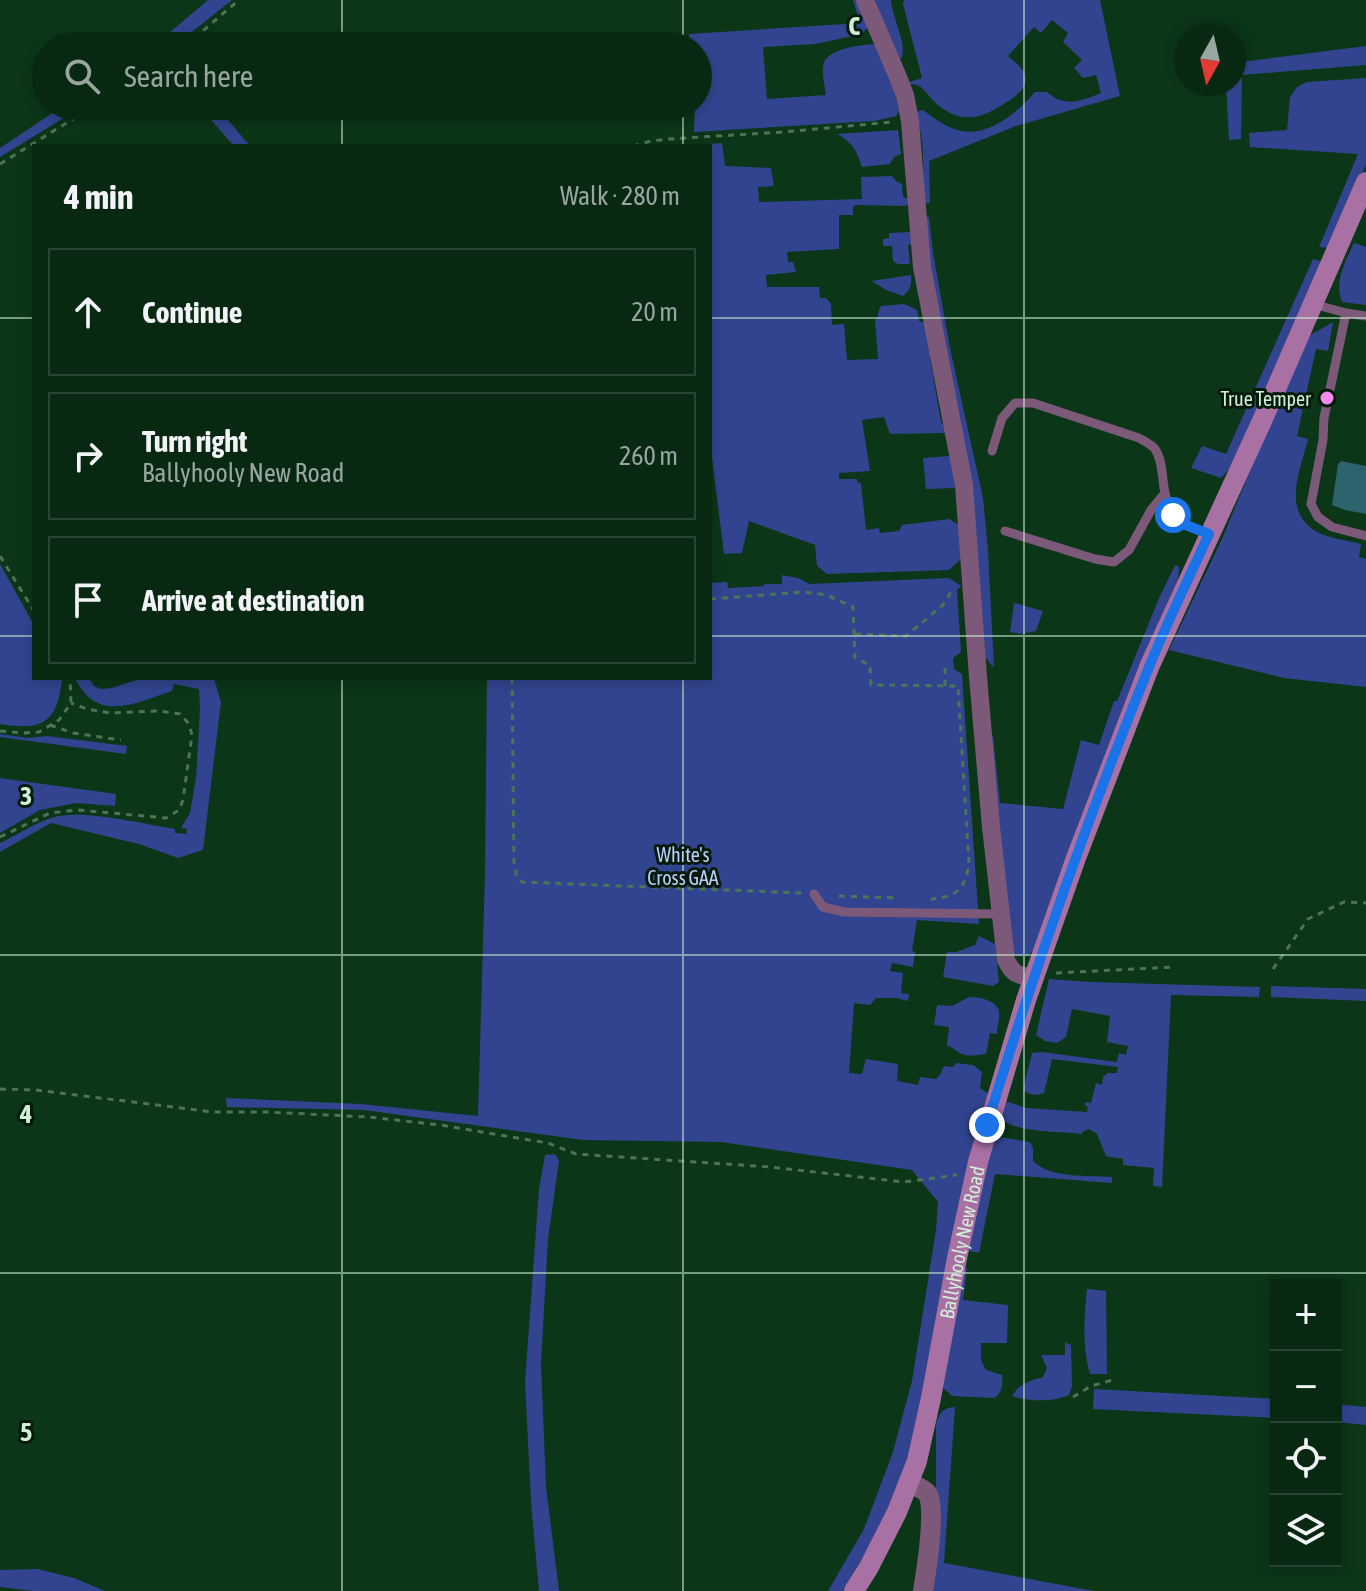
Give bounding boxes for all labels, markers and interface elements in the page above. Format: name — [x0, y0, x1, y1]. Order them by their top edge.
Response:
text: C — [848, 11, 860, 41]
north arrow — [1174, 24, 1246, 96]
search box — [32, 32, 712, 120]
icon: search — [60, 54, 104, 98]
text: Search here — [124, 59, 253, 93]
text: 4 min — [64, 177, 133, 216]
text: Walk · 280 m — [560, 181, 680, 211]
icon: ahead — [66, 290, 110, 334]
text: Continue — [142, 295, 242, 329]
text: 20 m — [631, 297, 678, 327]
place label: True Temper — [1221, 387, 1312, 410]
marker: True Temper — [1318, 389, 1336, 407]
text: Turn right — [142, 424, 248, 458]
icon: right — [66, 434, 110, 478]
text: 260 m — [619, 441, 678, 471]
text: Ballyhooly New Road — [142, 458, 344, 488]
route start — [1155, 497, 1191, 533]
icon: arrive — [66, 578, 110, 622]
text: Arrive at destination — [142, 583, 364, 617]
text: 3 — [20, 781, 32, 811]
park label: White's Cross GAA — [647, 843, 719, 889]
text: 4 — [19, 1099, 32, 1129]
route end — [969, 1107, 1005, 1143]
street label: Ballyhooly New Road — [934, 1164, 988, 1321]
map controls — [1270, 1279, 1342, 1567]
button: + — [1270, 1279, 1342, 1351]
button: − — [1270, 1351, 1342, 1423]
text: 5 — [20, 1417, 32, 1447]
button: locate — [1270, 1423, 1342, 1495]
button: layers — [1270, 1495, 1342, 1567]

